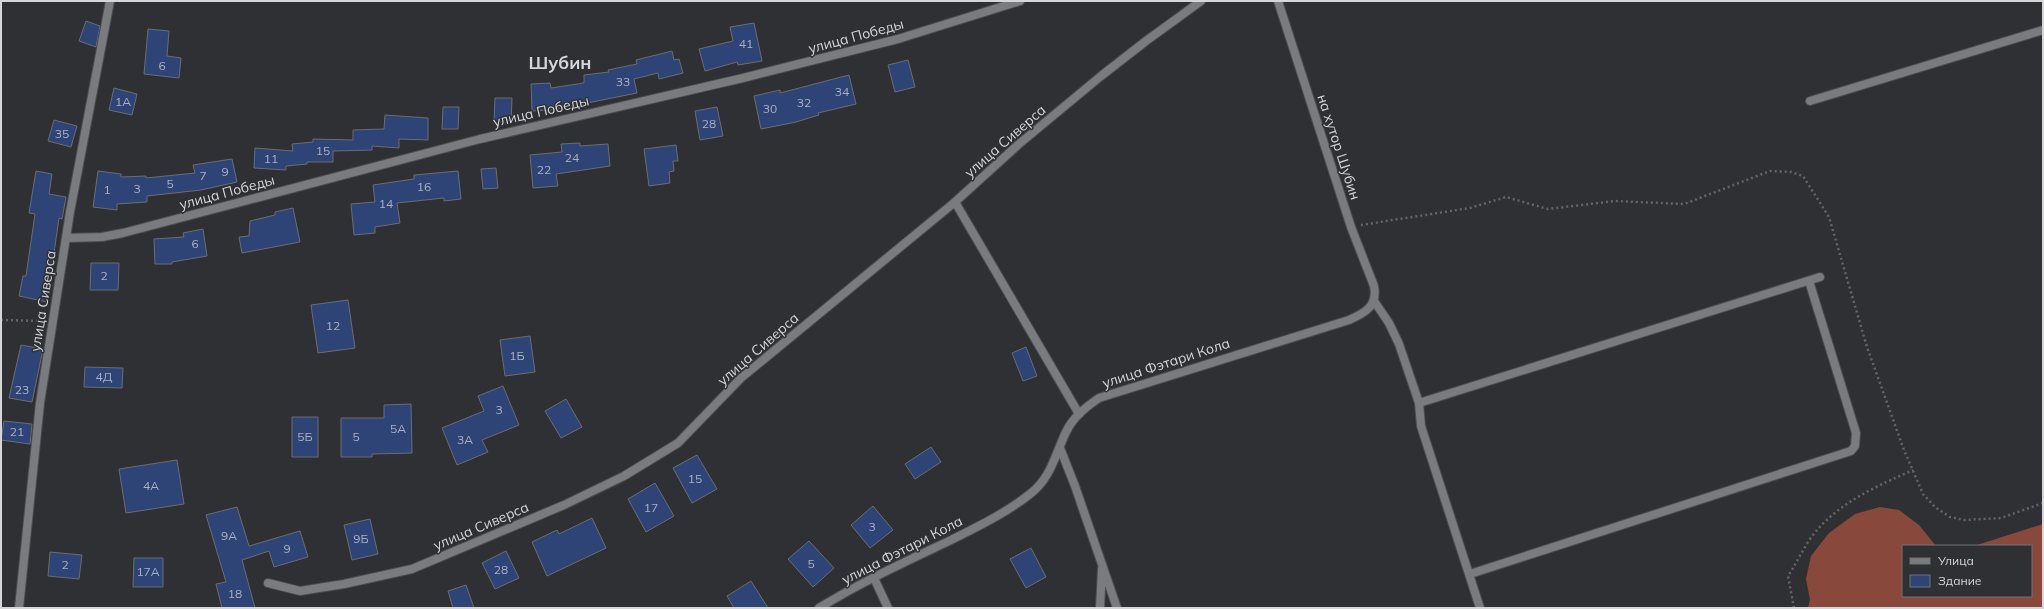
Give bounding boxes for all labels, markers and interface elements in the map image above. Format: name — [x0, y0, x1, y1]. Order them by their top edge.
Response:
street label: улица Победы — [806, 15, 906, 57]
house number: 41 — [739, 36, 753, 51]
district label: Шубин — [529, 51, 591, 74]
house number: 6 — [158, 58, 166, 73]
house number: 33 — [616, 74, 630, 89]
house number: 34 — [835, 84, 849, 99]
street label: улица Победы — [491, 91, 591, 131]
street label: на хутор Шубин — [1313, 92, 1365, 202]
house number: 1А — [115, 94, 131, 109]
house number: 32 — [797, 95, 811, 110]
house number: 30 — [763, 101, 777, 116]
street label: улица Сиверса — [961, 101, 1049, 181]
house number: 28 — [702, 116, 716, 131]
house number: 35 — [55, 126, 69, 141]
house number: 15 — [316, 143, 330, 158]
house number: 24 — [565, 150, 579, 165]
house number: 11 — [264, 151, 278, 166]
house number: 22 — [537, 162, 551, 177]
house number: 9 — [221, 164, 229, 179]
house number: 7 — [199, 168, 207, 183]
street label: улица Победы — [177, 171, 277, 213]
house number: 5 — [166, 176, 174, 191]
house number: 16 — [417, 179, 431, 194]
house number: 3 — [133, 181, 141, 196]
house number: 1 — [103, 182, 111, 197]
house number: 14 — [379, 196, 393, 211]
house number: 6 — [191, 236, 199, 251]
street label: улица Сиверса — [26, 249, 60, 353]
house number: 2 — [100, 268, 108, 283]
street label: улица Сиверса — [714, 309, 802, 389]
house number: 12 — [326, 318, 340, 333]
street label: улица Фэтари Кола — [1100, 334, 1232, 392]
house number: 1Б — [509, 348, 525, 363]
house number: 4Д — [96, 369, 113, 384]
house number: 23 — [15, 382, 29, 397]
house number: 3 — [495, 402, 503, 417]
house number: 5А — [390, 421, 406, 436]
house number: 21 — [10, 424, 24, 439]
house number: 5Б — [297, 429, 313, 444]
house number: 5 — [352, 429, 360, 444]
house number: 3А — [457, 432, 473, 447]
house number: 15 — [688, 471, 702, 486]
house number: 4А — [143, 478, 159, 493]
street label: улица Сиверса — [431, 498, 531, 554]
house number: 17 — [644, 500, 658, 515]
street label: улица Фэтари Кола — [839, 512, 965, 588]
house number: 3 — [868, 519, 876, 534]
house number: 9А — [221, 528, 237, 543]
house number: 9Б — [353, 531, 369, 546]
house number: 9 — [283, 541, 291, 556]
legend — [1902, 545, 2032, 597]
text: Улица — [1937, 553, 1974, 568]
house number: 5 — [807, 556, 815, 571]
house number: 2 — [61, 557, 69, 572]
house number: 28 — [494, 562, 508, 577]
house number: 17А — [136, 564, 160, 579]
text: Здание — [1938, 573, 1982, 588]
house number: 18 — [228, 586, 242, 601]

